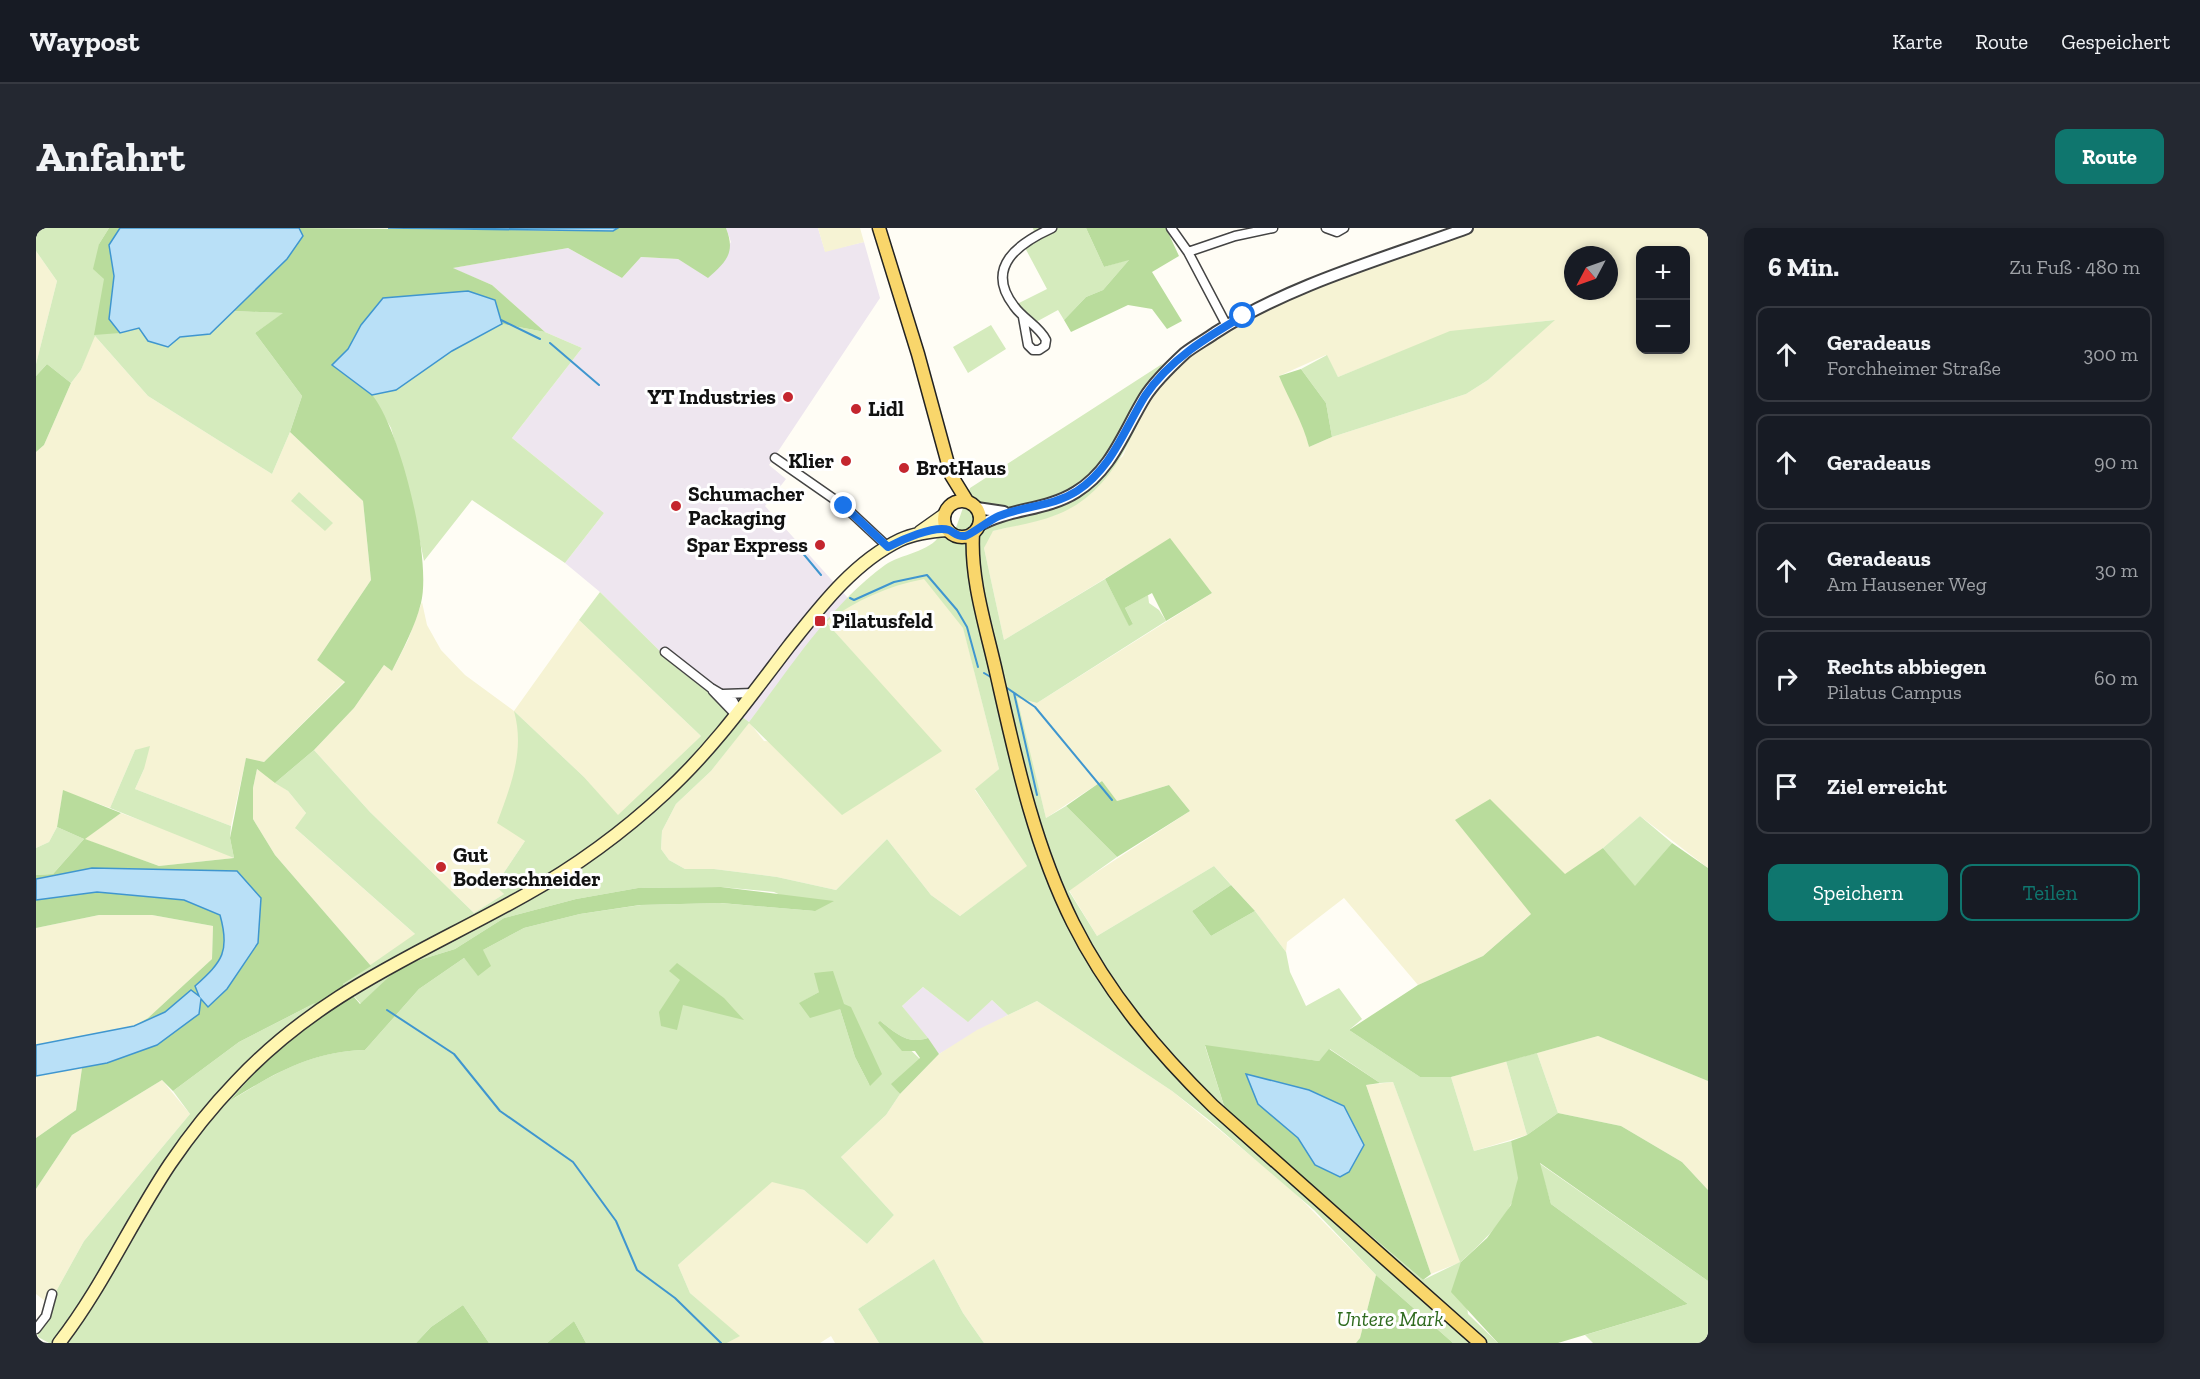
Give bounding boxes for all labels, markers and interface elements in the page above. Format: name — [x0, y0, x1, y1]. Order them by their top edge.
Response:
text: Waypost — [30, 25, 139, 58]
text: Karte — [1892, 29, 1942, 54]
text: Route — [1975, 29, 2028, 54]
text: Gespeichert — [2061, 29, 2170, 54]
button: Route — [2055, 129, 2164, 184]
text: Anfahrt — [36, 131, 185, 182]
north arrow — [1564, 246, 1618, 300]
map controls — [1636, 246, 1690, 354]
button: + — [1636, 246, 1690, 300]
text: 6 Min. — [1768, 251, 1839, 283]
text: Zu Fuß · 480 m — [2009, 255, 2140, 279]
button: − — [1636, 300, 1690, 354]
route start — [1229, 302, 1255, 328]
text: Geradeaus — [1827, 329, 1931, 356]
icon: ahead — [1770, 338, 1803, 371]
text: 300 m — [2083, 342, 2138, 366]
text: Forchheimer Straße — [1827, 356, 2001, 380]
place label: YT Industries — [648, 384, 776, 409]
marker: YT Industries — [781, 390, 795, 404]
place label: Lidl — [868, 396, 904, 421]
marker: Lidl — [849, 402, 863, 416]
icon: ahead — [1770, 446, 1803, 479]
place label: Klier — [788, 448, 834, 473]
text: Geradeaus — [1827, 449, 1931, 476]
text: 90 m — [2094, 450, 2138, 474]
marker: Klier — [839, 454, 853, 468]
place label: BrotHaus — [916, 455, 1006, 480]
marker: BrotHaus — [897, 461, 911, 475]
place label: Schumacher Packaging — [688, 481, 805, 530]
route end — [830, 492, 856, 518]
marker: Schumacher Packaging — [669, 499, 683, 513]
place label: Spar Express — [686, 532, 808, 557]
marker: Spar Express — [813, 538, 827, 552]
text: Geradeaus — [1827, 545, 1931, 572]
icon: ahead — [1770, 554, 1803, 587]
text: 30 m — [2095, 558, 2138, 582]
text: Am Hausener Weg — [1827, 572, 1987, 596]
place label: Pilatusfeld — [832, 608, 933, 633]
marker: Pilatusfeld — [813, 614, 827, 628]
text: Rechts abbiegen — [1827, 653, 1986, 680]
icon: right — [1770, 662, 1803, 695]
text: 60 m — [2094, 666, 2138, 690]
text: Pilatus Campus — [1827, 680, 1962, 704]
icon: arrive — [1770, 770, 1803, 803]
text: Ziel erreicht — [1827, 773, 1947, 800]
place label: Gut Boderschneider — [453, 842, 600, 891]
marker: Gut Boderschneider — [434, 860, 448, 874]
button: Speichern — [1768, 864, 1948, 921]
button: Teilen — [1960, 864, 2140, 921]
park label: Untere Mark — [1336, 1306, 1444, 1331]

